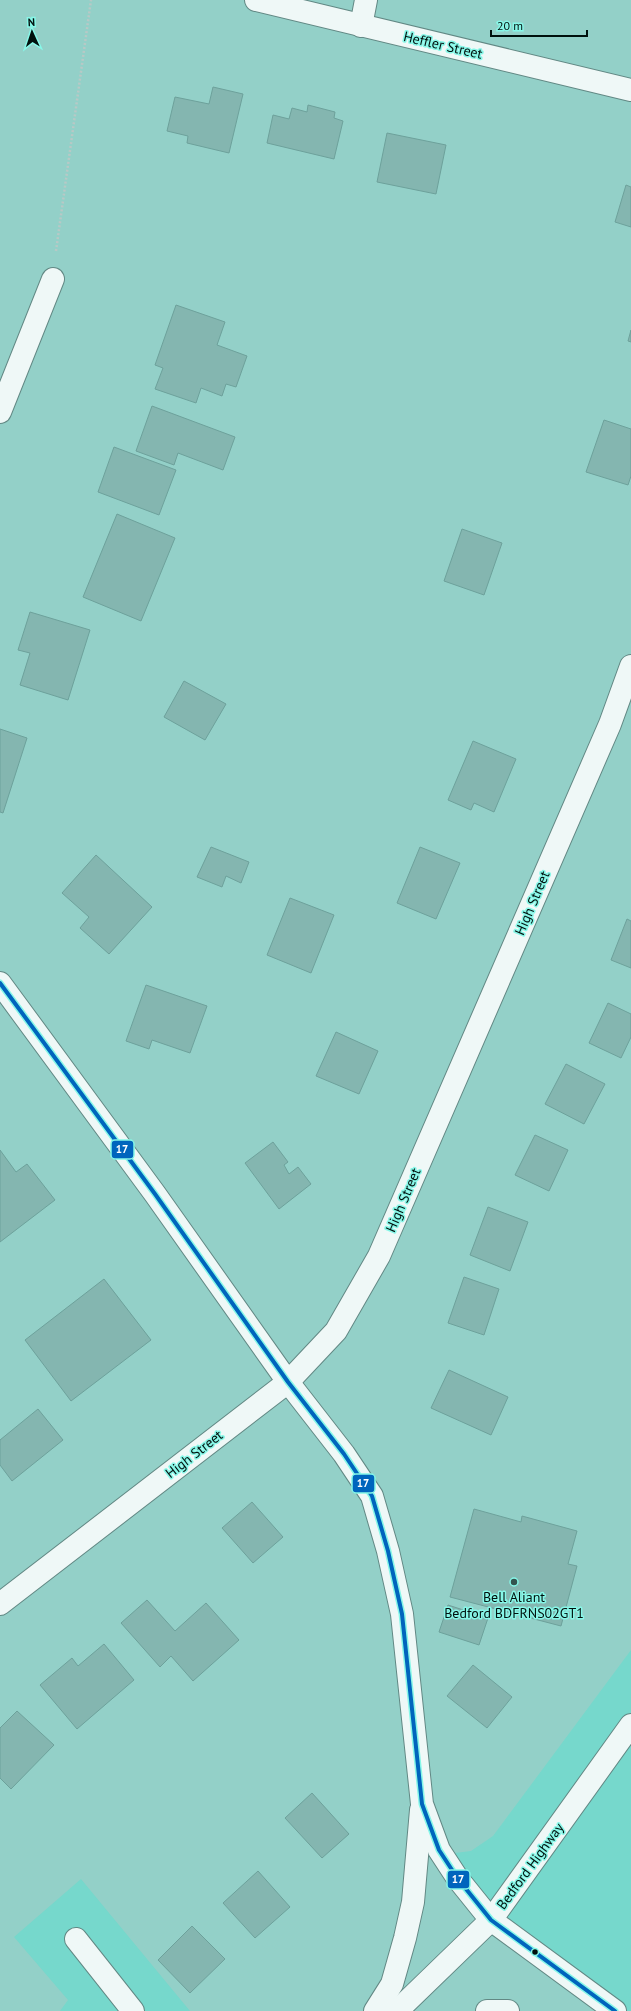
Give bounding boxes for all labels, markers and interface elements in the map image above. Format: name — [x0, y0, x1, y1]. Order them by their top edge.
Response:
north arrow — [12, 12, 52, 52]
scale bar — [491, 12, 587, 38]
text: N — [27, 15, 35, 29]
text: 20 m — [497, 18, 523, 33]
street label: Heffler Street — [402, 27, 484, 63]
street label: High Street — [510, 868, 554, 938]
line badge: 17 — [111, 1140, 134, 1159]
text: 17 — [116, 1142, 128, 1156]
street label: High Street — [381, 1165, 425, 1235]
street label: High Street — [162, 1426, 226, 1482]
line badge: 17 — [352, 1474, 375, 1493]
text: 17 — [357, 1476, 369, 1490]
marker: Bell Aliant Bedford BDFRNS02GT1 — [509, 1577, 519, 1587]
place label: Bell Aliant Bedford BDFRNS02GT1 — [444, 1588, 584, 1622]
street label: Bedford Highway — [493, 1819, 568, 1913]
line badge: 17 — [447, 1870, 470, 1889]
text: 17 — [452, 1872, 464, 1886]
unlabelled marker — [530, 1947, 540, 1957]

